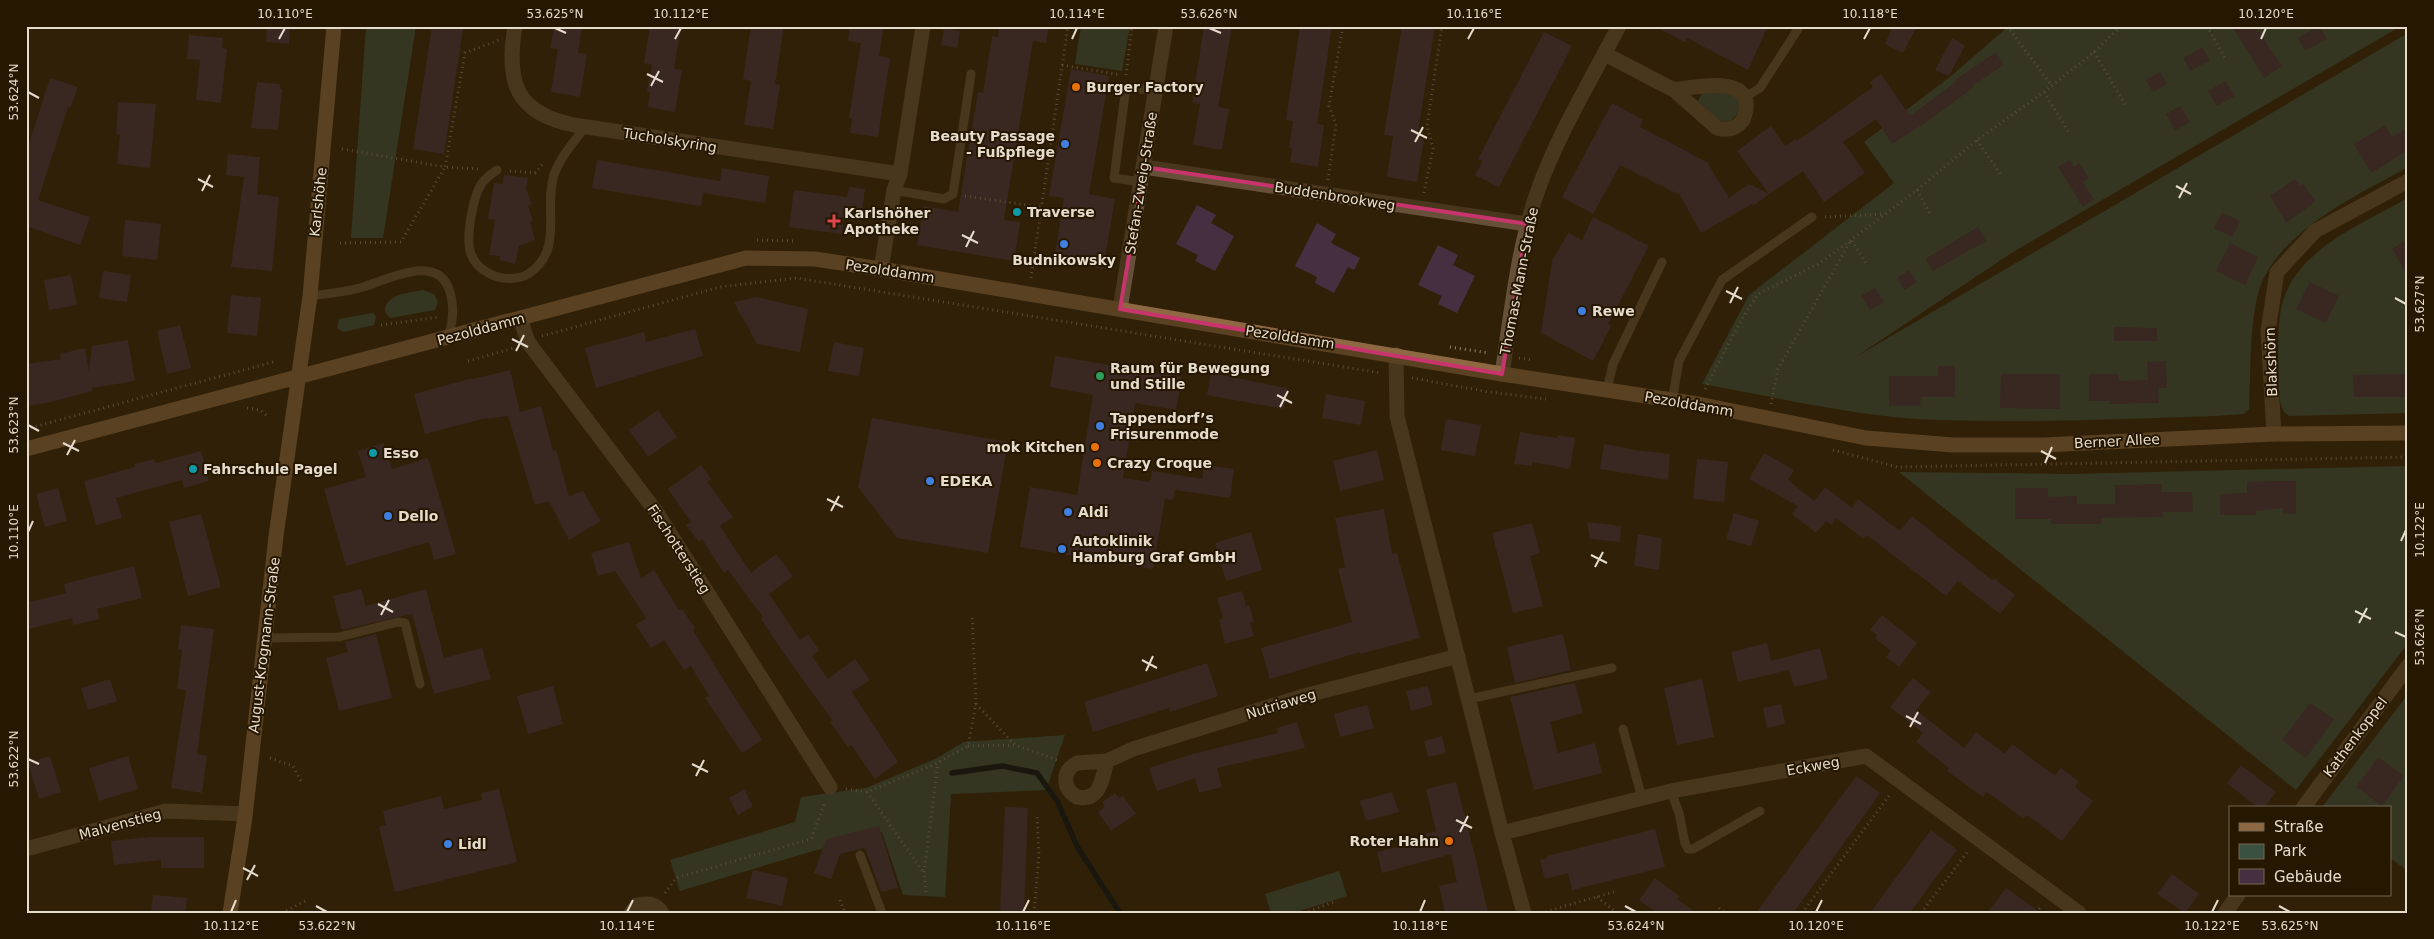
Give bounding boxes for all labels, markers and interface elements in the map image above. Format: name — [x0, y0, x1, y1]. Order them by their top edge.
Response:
text: 10.110°E — [257, 7, 313, 21]
text: 53.625°N — [527, 7, 583, 21]
text: 10.112°E — [653, 7, 709, 21]
text: 10.114°E — [1049, 7, 1105, 21]
text: 53.626°N — [1181, 7, 1237, 21]
text: 10.116°E — [1446, 7, 1502, 21]
text: 10.118°E — [1842, 7, 1898, 21]
text: 10.120°E — [2238, 7, 2294, 21]
text: 53.624°N — [7, 64, 21, 120]
place label: Burger Factory — [1086, 79, 1204, 95]
marker: Burger Factory — [1070, 81, 1082, 93]
street label: Stefan-Zweig-Straße — [1122, 111, 1160, 255]
street label: Tucholskyring — [621, 125, 718, 155]
place label: Beauty Passage - Fußpflege — [930, 128, 1055, 160]
marker: Beauty Passage - Fußpflege — [1059, 138, 1071, 150]
street label: Karlshöhe — [306, 167, 330, 237]
street label: Buddenbrookweg — [1273, 179, 1397, 213]
place label: Traverse — [1027, 204, 1095, 220]
place label: Karlshöher Apotheke — [844, 205, 930, 237]
marker: Traverse — [1011, 206, 1023, 218]
street label: Thomas-Mann-Straße — [1497, 206, 1541, 357]
marker: Karlshöher Apotheke — [828, 215, 840, 227]
marker: Budnikowsky — [1058, 238, 1070, 250]
place label: Budnikowsky — [1012, 252, 1116, 268]
street label: Pezolddamm — [844, 256, 936, 286]
text: 53.627°N — [2413, 276, 2427, 332]
place label: Rewe — [1592, 303, 1635, 319]
marker: Rewe — [1576, 305, 1588, 317]
street label: Pezolddamm — [435, 310, 527, 348]
street label: Pezolddamm — [1244, 322, 1336, 352]
street label: Blakshörn — [2262, 327, 2280, 397]
place label: Raum für Bewegung und Stille — [1110, 360, 1270, 392]
marker: Raum für Bewegung und Stille — [1094, 370, 1106, 382]
street label: Pezolddamm — [1643, 388, 1735, 420]
text: 53.623°N — [7, 397, 21, 453]
place label: Tappendorf’s Frisurenmode — [1110, 410, 1219, 442]
marker: Tappendorf’s Frisurenmode — [1094, 420, 1106, 432]
street label: Berner Allee — [2074, 431, 2160, 451]
place label: mok Kitchen — [987, 439, 1085, 455]
marker: mok Kitchen — [1089, 441, 1101, 453]
place label: Esso — [383, 445, 419, 461]
marker: Esso — [367, 447, 379, 459]
place label: Crazy Croque — [1107, 455, 1212, 471]
marker: Crazy Croque — [1091, 457, 1103, 469]
place label: Fahrschule Pagel — [203, 461, 337, 477]
marker: Fahrschule Pagel — [187, 463, 199, 475]
place label: EDEKA — [940, 473, 993, 489]
marker: EDEKA — [924, 475, 936, 487]
street label: Fischotterstieg — [644, 502, 714, 596]
text: 10.122°E — [2413, 502, 2427, 558]
text: 10.110°E — [7, 504, 21, 560]
place label: Aldi — [1078, 504, 1108, 520]
marker: Aldi — [1062, 506, 1074, 518]
place label: Dello — [398, 508, 439, 524]
marker: Dello — [382, 510, 394, 522]
place label: Autoklinik Hamburg Graf GmbH — [1072, 533, 1236, 565]
marker: Autoklinik Hamburg Graf GmbH — [1056, 543, 1068, 555]
street label: August-Krogmann-Straße — [245, 556, 283, 734]
text: 53.626°N — [2413, 609, 2427, 665]
street label: Nutriaweg — [1244, 686, 1318, 722]
street label: Kathenkoppel — [2320, 694, 2390, 780]
text: 53.622°N — [7, 731, 21, 787]
street label: Eckweg — [1785, 753, 1841, 779]
street label: Malvenstieg — [77, 805, 163, 843]
legend — [2229, 806, 2392, 896]
text: Straße — [2274, 818, 2323, 836]
place label: Roter Hahn — [1350, 833, 1439, 849]
marker: Roter Hahn — [1443, 835, 1455, 847]
place label: Lidl — [458, 836, 487, 852]
marker: Lidl — [442, 838, 454, 850]
text: Park — [2274, 842, 2307, 860]
text: Gebäude — [2274, 868, 2342, 886]
text: 10.112°E — [203, 919, 259, 933]
text: 53.622°N — [299, 919, 355, 933]
text: 10.114°E — [599, 919, 655, 933]
text: 10.116°E — [995, 919, 1051, 933]
text: 10.118°E — [1392, 919, 1448, 933]
text: 53.624°N — [1608, 919, 1664, 933]
text: 10.120°E — [1788, 919, 1844, 933]
text: 10.122°E — [2184, 919, 2240, 933]
text: 53.625°N — [2262, 919, 2318, 933]

